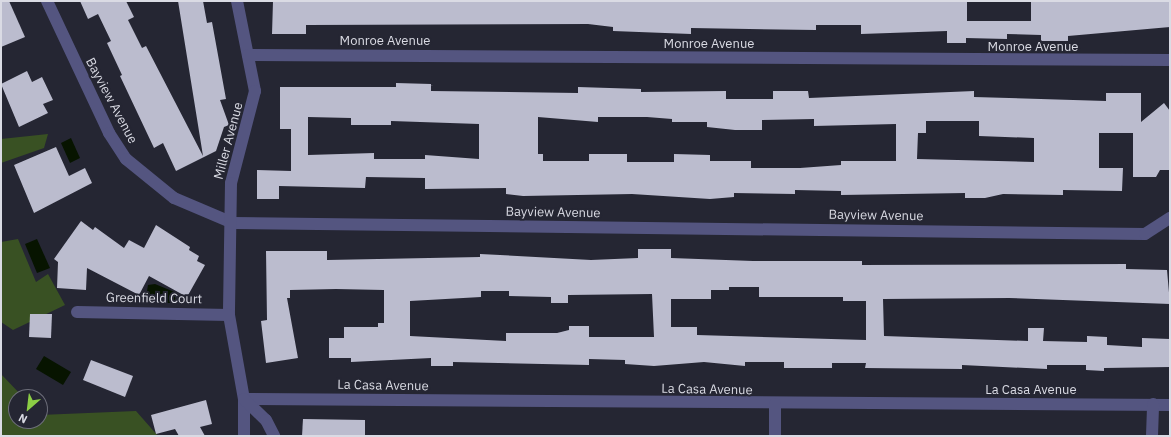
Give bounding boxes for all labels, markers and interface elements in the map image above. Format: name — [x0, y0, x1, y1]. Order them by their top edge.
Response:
street label: Monroe Avenue — [340, 33, 430, 49]
street label: Monroe Avenue — [664, 36, 754, 52]
street label: Monroe Avenue — [988, 39, 1078, 55]
street label: Bayview Avenue — [82, 55, 140, 147]
street label: Miller Avenue — [211, 101, 247, 181]
street label: Bayview Avenue — [505, 204, 601, 222]
street label: Bayview Avenue — [828, 207, 924, 225]
street label: Greenfield Court — [106, 290, 202, 308]
street label: La Casa Avenue — [337, 377, 429, 395]
street label: La Casa Avenue — [661, 381, 753, 399]
street label: La Casa Avenue — [985, 382, 1077, 398]
north arrow — [8, 389, 48, 429]
text: N — [16, 411, 30, 427]

